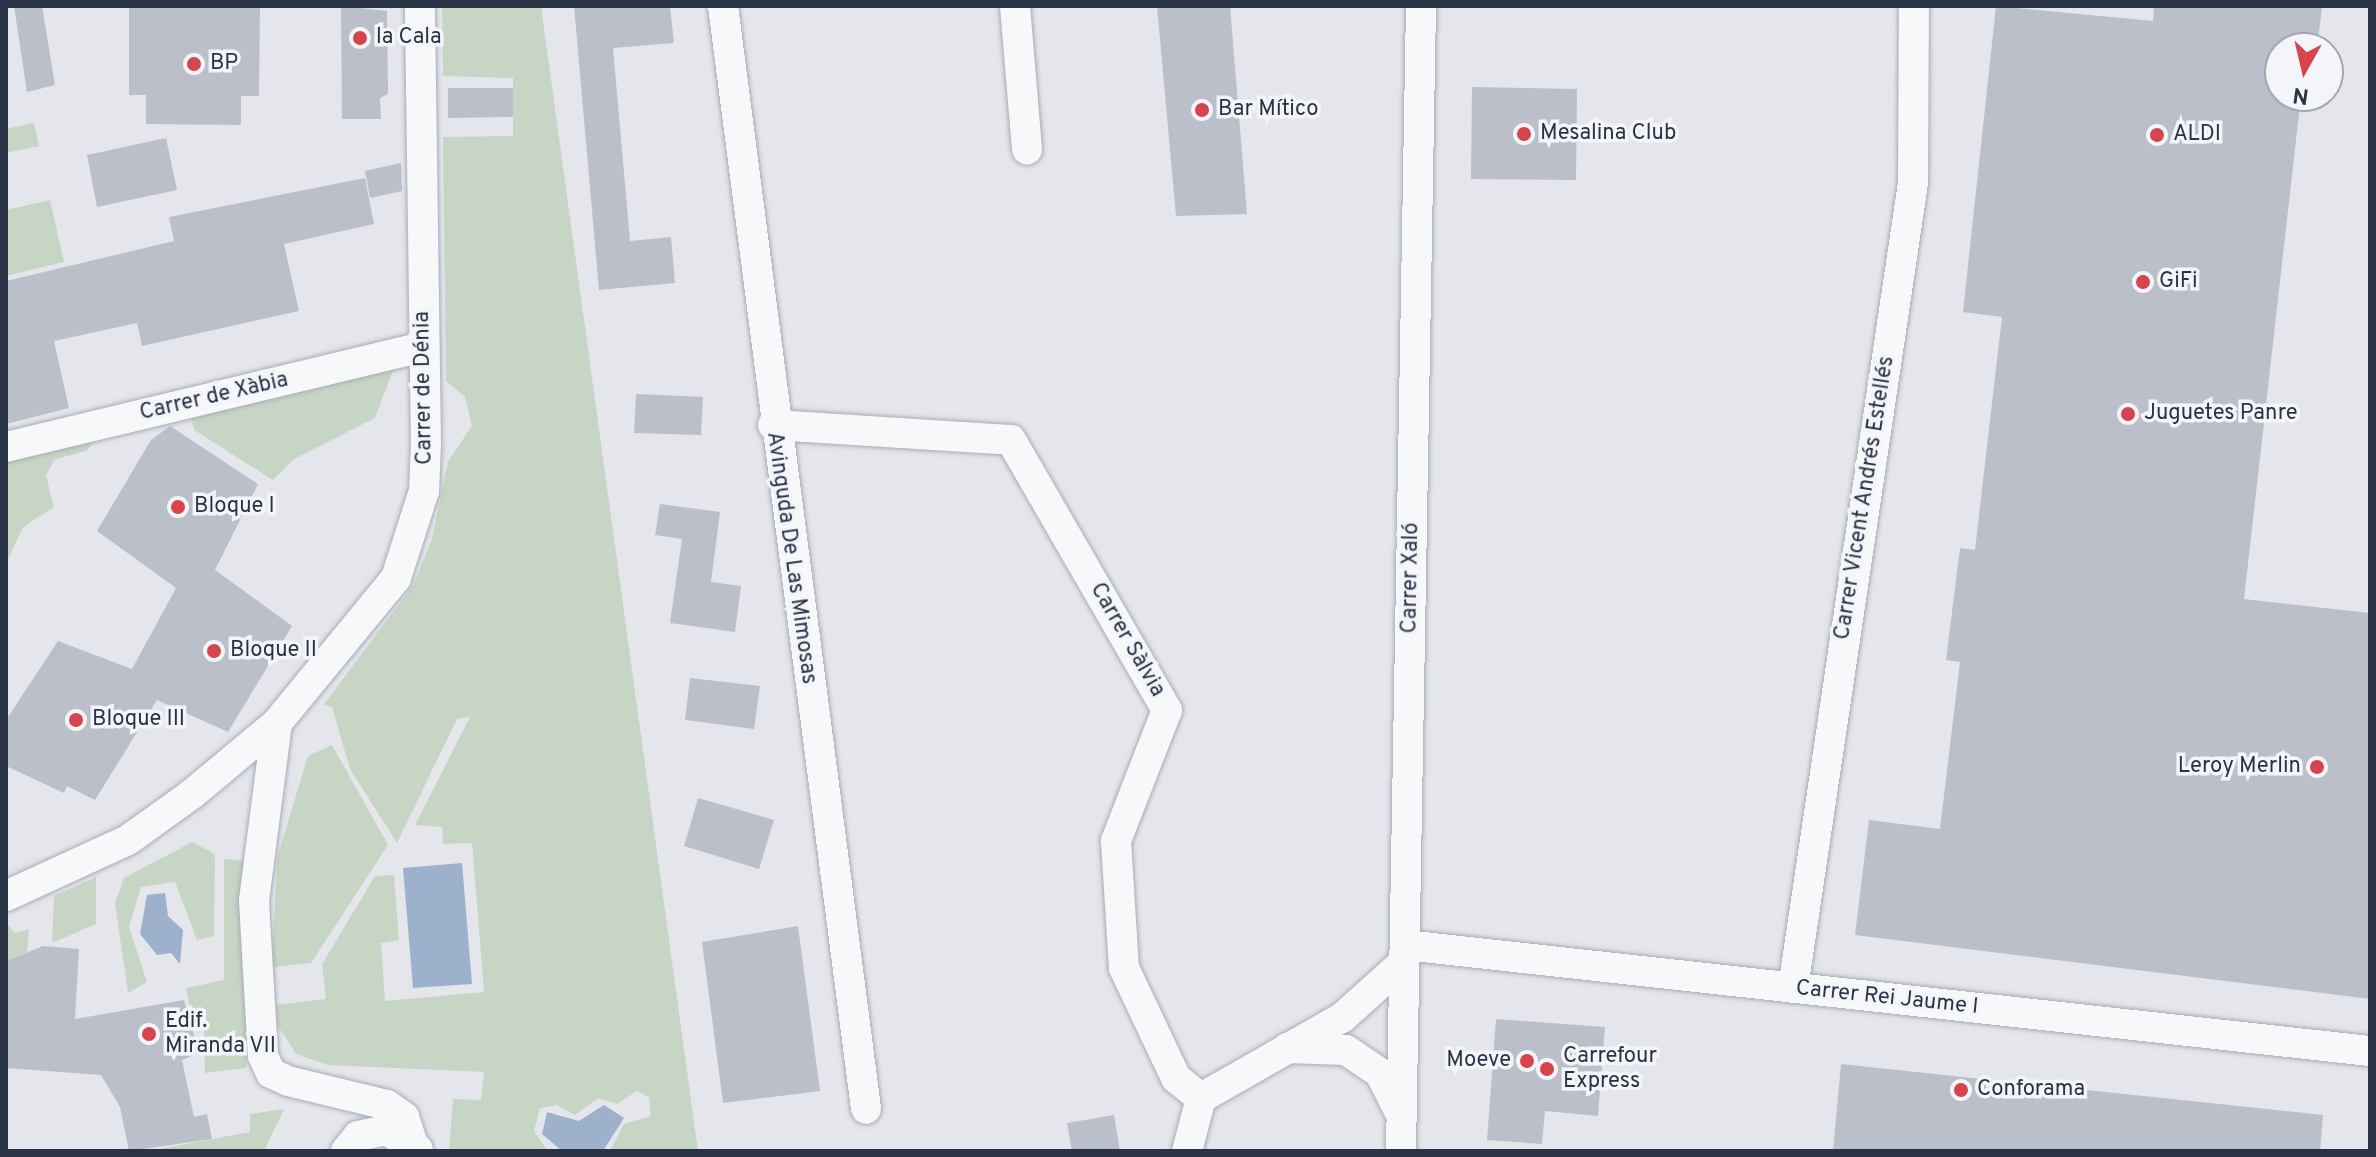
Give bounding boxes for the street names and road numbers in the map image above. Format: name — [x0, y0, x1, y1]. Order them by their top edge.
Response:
street label: Carrer de Dénia — [409, 311, 439, 465]
street label: Carrer Vicent Andrés Estellés — [1829, 353, 1901, 643]
street label: Carrer de Xàbia — [137, 367, 291, 427]
street label: Avinguda De Las Mimosas — [760, 430, 822, 686]
street label: Carrer Xaló — [1397, 522, 1425, 634]
street label: Carrer Sàlvia — [1084, 578, 1170, 702]
street label: Carrer Rei Jaume I — [1794, 975, 1980, 1021]

